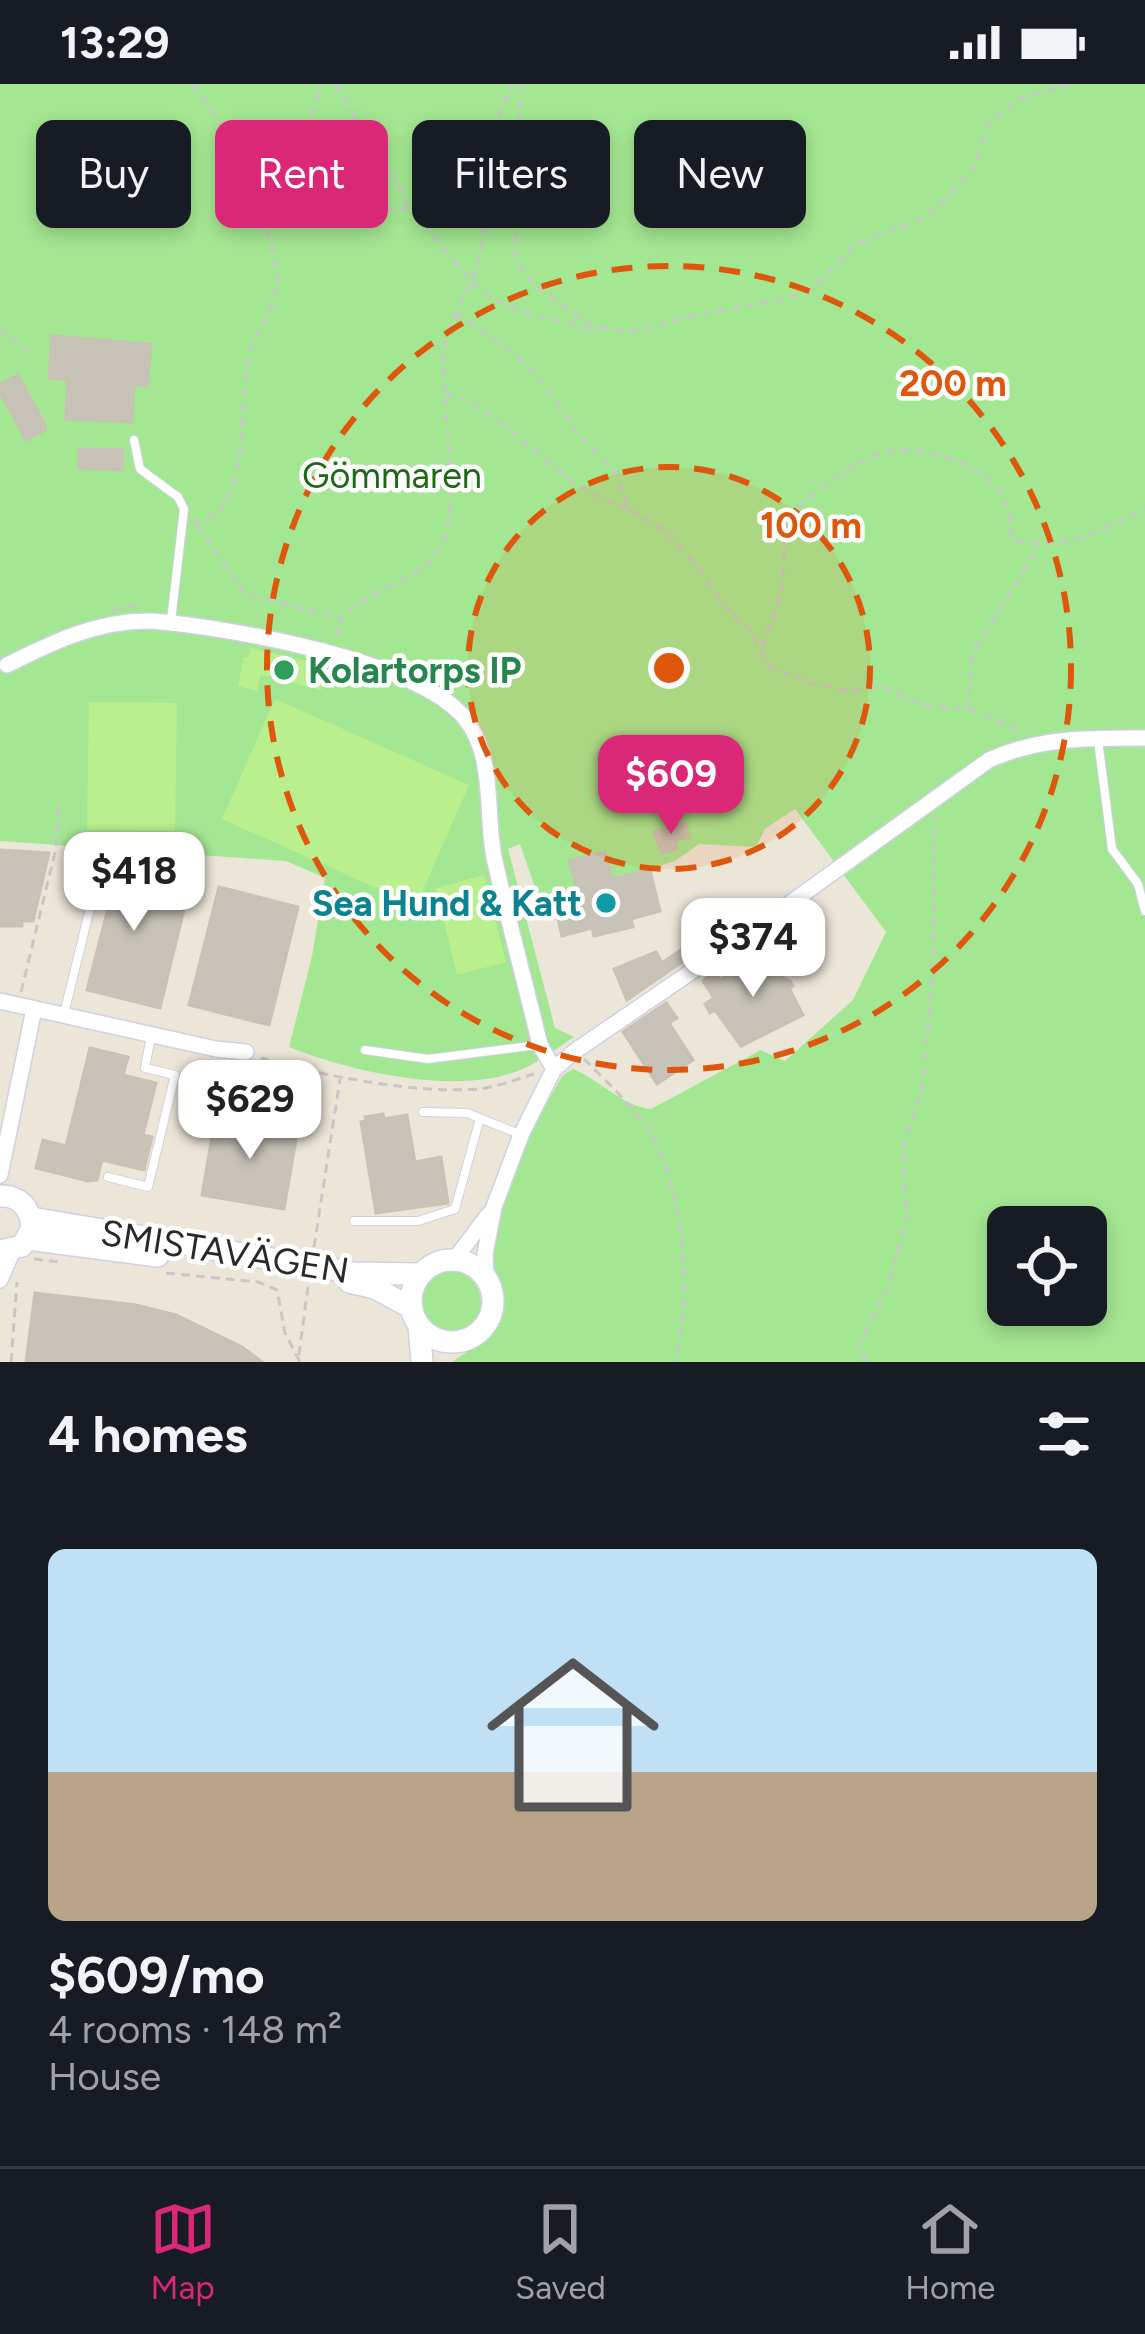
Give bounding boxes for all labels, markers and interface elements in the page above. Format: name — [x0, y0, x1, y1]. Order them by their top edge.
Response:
text: 13:29 — [60, 15, 170, 69]
chip: Buy — [36, 120, 191, 228]
chip: Rent — [215, 120, 388, 228]
chip: Filters — [412, 120, 610, 228]
chip: New — [634, 120, 806, 228]
text: 200 m — [899, 362, 1007, 405]
park label: Gömmaren — [302, 454, 482, 497]
text: 100 m — [760, 504, 862, 547]
centre of rings — [648, 647, 690, 689]
place label: Kolartorps IP — [308, 649, 522, 692]
marker: Kolartorps IP — [271, 657, 297, 683]
pin: $609 — [600, 735, 742, 837]
text: $609 — [625, 750, 717, 797]
pin: $418 — [63, 832, 205, 934]
text: $418 — [91, 847, 177, 894]
place label: Sea Hund & Katt — [312, 882, 582, 925]
marker: Sea Hund & Katt — [593, 890, 619, 916]
pin: $374 — [682, 898, 824, 1000]
text: $374 — [708, 913, 798, 960]
pin: $629 — [179, 1060, 321, 1162]
text: $629 — [205, 1075, 295, 1122]
map controls — [987, 1206, 1107, 1326]
button: locate — [987, 1206, 1107, 1326]
street label: SMISTAVÄGEN — [98, 1211, 352, 1292]
icon: filters — [1031, 1401, 1097, 1467]
text: 4 homes — [48, 1404, 248, 1465]
icon: home — [465, 1627, 681, 1843]
text: $609/mo — [48, 1945, 265, 2006]
text: 4 rooms · 148 m² — [48, 2006, 342, 2053]
text: House — [48, 2053, 161, 2100]
tab: Map — [150, 2196, 216, 2307]
tab: Saved — [515, 2196, 606, 2307]
tab: Home — [905, 2196, 995, 2307]

